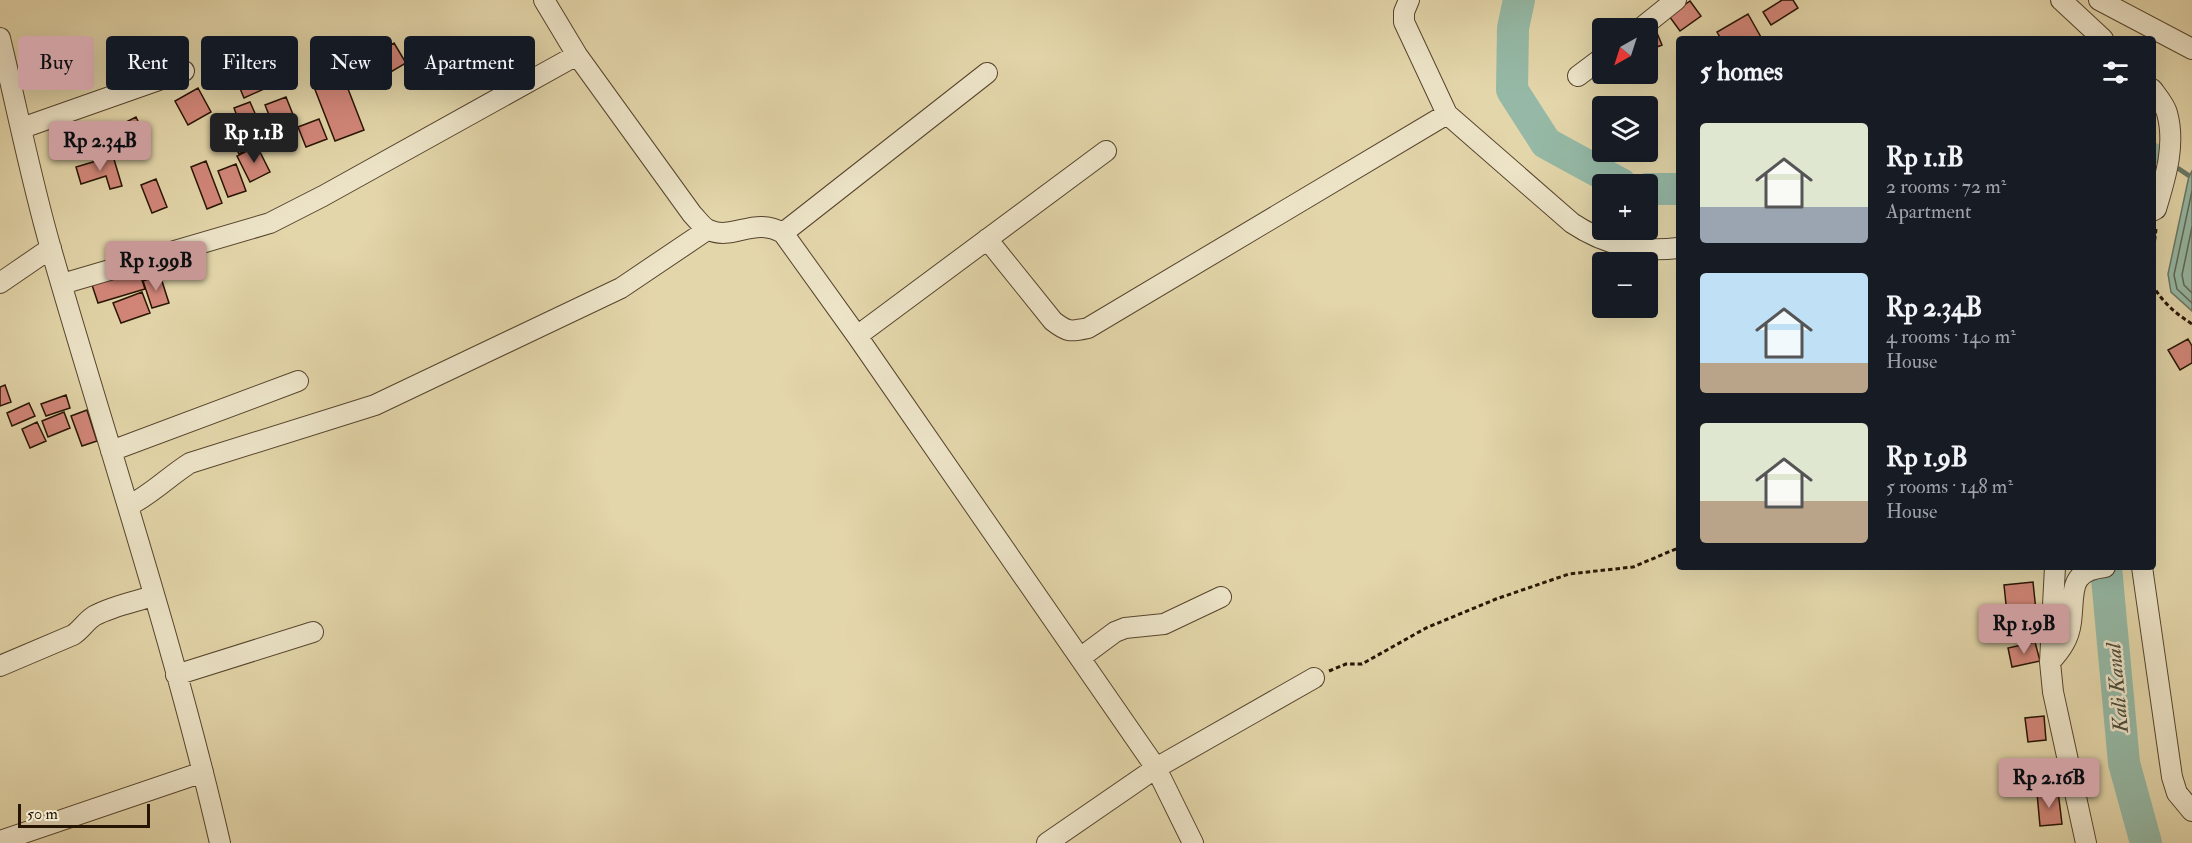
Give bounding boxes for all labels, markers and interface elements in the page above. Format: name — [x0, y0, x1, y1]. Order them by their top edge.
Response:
north arrow — [1592, 18, 1658, 84]
map controls — [1592, 18, 1658, 318]
chip: Buy — [18, 36, 94, 90]
chip: Rent — [106, 36, 189, 90]
chip: Filters — [201, 36, 298, 90]
chip: New — [310, 36, 392, 90]
chip: Apartment — [404, 36, 535, 90]
text: 5 homes — [1700, 56, 1783, 88]
icon: filters — [2099, 56, 2132, 89]
button: layers — [1592, 96, 1658, 162]
pin: Rp 1.1B — [199, 113, 309, 164]
text: Rp 1.1B — [224, 120, 284, 145]
pin: Rp 2.34B — [38, 121, 162, 172]
text: Rp 2.34B — [63, 128, 137, 153]
text: Rp 1.1B — [1886, 142, 1964, 174]
icon: home — [1748, 147, 1820, 219]
button: + — [1592, 174, 1658, 240]
text: 2 rooms · 72 m² — [1886, 174, 2006, 199]
text: Apartment — [1886, 199, 1971, 224]
pin: Rp 1.99B — [94, 241, 218, 292]
text: Rp 1.99B — [119, 248, 193, 273]
button: − — [1592, 252, 1658, 318]
text: Rp 2.34B — [1886, 292, 1982, 324]
icon: home — [1748, 297, 1820, 369]
text: 4 rooms · 140 m² — [1886, 324, 2016, 349]
text: House — [1886, 349, 1937, 374]
text: Rp 1.9B — [1886, 442, 1968, 474]
icon: home — [1748, 447, 1820, 519]
text: 5 rooms · 148 m² — [1886, 474, 2013, 499]
text: House — [1886, 499, 1937, 524]
pin: Rp 1.9B — [1969, 604, 2079, 655]
text: Rp 1.9B — [1992, 611, 2056, 636]
water label: Kali Kanal — [2100, 640, 2135, 735]
pin: Rp 2.16B — [1987, 758, 2111, 809]
text: Rp 2.16B — [2013, 765, 2085, 790]
scale bar — [18, 801, 150, 828]
text: 50 m — [27, 804, 58, 824]

